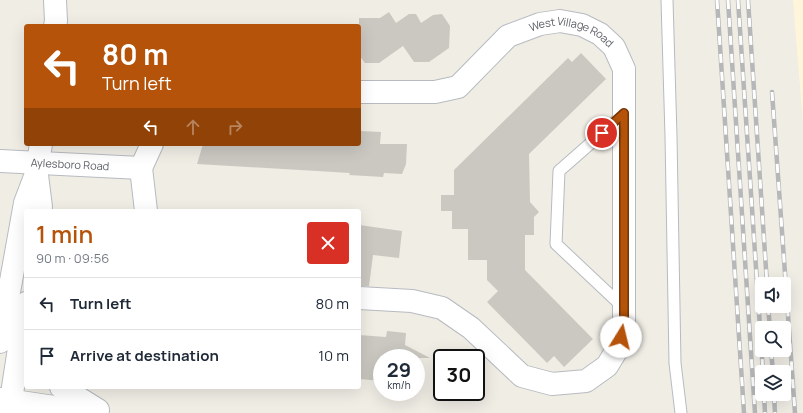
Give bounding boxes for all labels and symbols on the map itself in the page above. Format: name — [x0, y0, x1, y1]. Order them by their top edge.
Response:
street label: West Village Road — [527, 13, 617, 50]
pin — [585, 116, 619, 150]
street label: Aylesboro Road — [30, 155, 110, 173]
position arrow — [600, 316, 642, 358]
speed limit sign: 30 — [433, 349, 485, 401]

